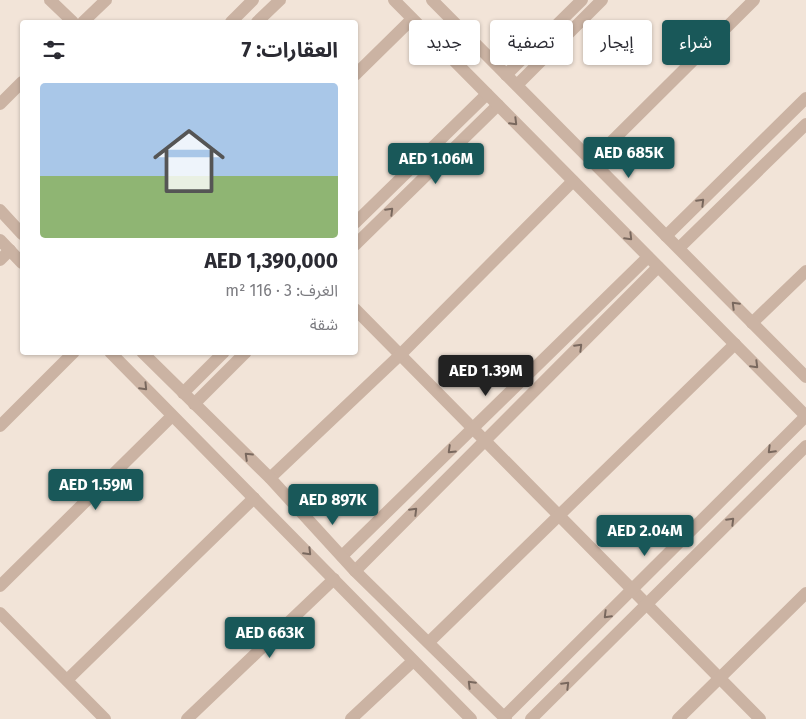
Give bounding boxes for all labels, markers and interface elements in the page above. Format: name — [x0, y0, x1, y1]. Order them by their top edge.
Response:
chip: جديد — [409, 20, 480, 65]
chip: تصفية — [490, 20, 573, 65]
chip: إيجار — [583, 20, 652, 65]
chip: شراء — [662, 20, 730, 65]
icon: filters — [40, 36, 68, 64]
text: العقارات: 7 — [242, 37, 338, 63]
icon: home — [144, 116, 234, 206]
one-way arrow — [509, 116, 518, 125]
pin: AED 685K — [577, 136, 681, 179]
pin: AED 1.06M — [379, 142, 493, 185]
text: AED 685K — [594, 143, 664, 162]
text: AED 1.06M — [399, 149, 473, 168]
one-way arrow — [695, 198, 704, 207]
one-way arrow — [384, 208, 393, 217]
one-way arrow — [623, 231, 632, 240]
text: AED 1,390,000 — [204, 248, 338, 274]
text: الغرف: 3 · 116 m² — [225, 281, 338, 300]
one-way arrow — [731, 302, 740, 311]
text: شقة — [310, 315, 338, 334]
one-way arrow — [573, 344, 582, 353]
pin: AED 1.39M — [429, 354, 543, 397]
one-way arrow — [749, 359, 758, 368]
text: AED 1.39M — [449, 361, 523, 380]
one-way arrow — [138, 382, 147, 391]
one-way arrow — [448, 444, 457, 453]
one-way arrow — [768, 445, 777, 454]
one-way arrow — [244, 453, 253, 462]
pin: AED 1.59M — [39, 468, 153, 511]
text: AED 1.59M — [59, 475, 133, 494]
pin: AED 897K — [281, 484, 385, 526]
text: AED 897K — [299, 490, 367, 509]
one-way arrow — [408, 508, 417, 517]
pin: AED 2.04M — [588, 514, 702, 557]
one-way arrow — [725, 518, 734, 527]
text: AED 2.04M — [608, 521, 682, 540]
one-way arrow — [302, 547, 311, 556]
one-way arrow — [604, 609, 613, 618]
pin: AED 663K — [218, 616, 322, 659]
text: AED 663K — [236, 623, 304, 642]
one-way arrow — [468, 681, 477, 690]
one-way arrow — [560, 681, 569, 690]

